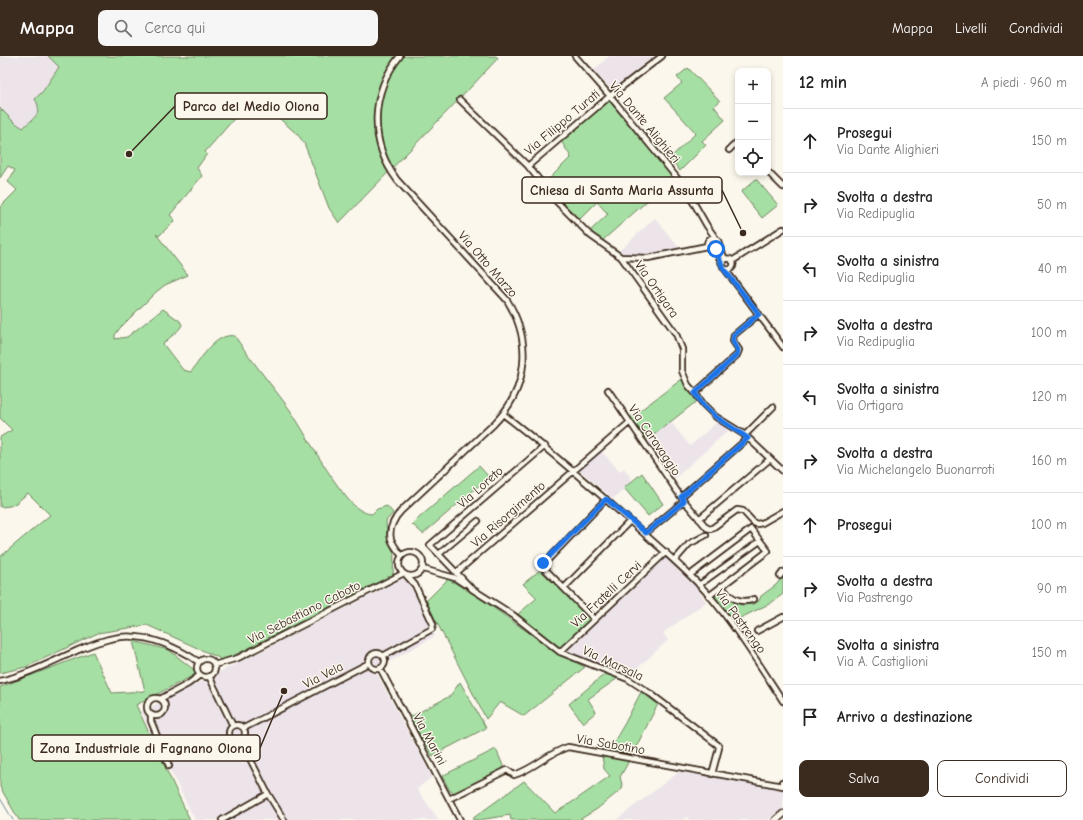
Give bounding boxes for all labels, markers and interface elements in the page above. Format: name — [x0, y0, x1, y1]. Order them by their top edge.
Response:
search box — [98, 10, 378, 46]
text: Mappa — [20, 17, 74, 39]
icon: search — [112, 17, 134, 39]
text: Cerca qui — [144, 19, 205, 37]
text: Mappa — [892, 20, 933, 37]
text: Livelli — [955, 20, 987, 37]
text: Condividi — [1009, 20, 1063, 37]
map controls — [735, 68, 771, 176]
button: + — [735, 68, 771, 104]
text: 12 min — [799, 73, 847, 92]
text: A piedi · 960 m — [981, 75, 1067, 90]
street label: Via Dante Alighieri — [606, 78, 684, 166]
street label: Via Filippo Turati — [521, 86, 603, 158]
callout: Parco del Medio Olona — [175, 93, 327, 119]
text: Parco del Medio Olona — [183, 98, 319, 115]
button: − — [735, 104, 771, 140]
text: Prosegui — [837, 124, 892, 142]
icon: ahead — [799, 130, 821, 152]
text: 150 m — [1032, 133, 1067, 148]
button: locate — [735, 140, 771, 176]
text: Via Dante Alighieri — [837, 142, 939, 157]
callout: Chiesa di Santa Maria Assunta — [522, 177, 722, 203]
text: Chiesa di Santa Maria Assunta — [530, 182, 714, 199]
text: Svolta a destra — [837, 188, 933, 206]
icon: right — [799, 194, 821, 216]
text: 50 m — [1037, 197, 1067, 212]
text: Via Redipuglia — [837, 206, 915, 221]
street label: Via Otto Marzo — [455, 228, 521, 300]
route start — [707, 240, 725, 258]
text: Svolta a sinistra — [837, 252, 939, 270]
street label: Via Ortigara — [632, 258, 682, 320]
icon: left — [799, 258, 821, 280]
text: 40 m — [1038, 261, 1067, 276]
text: Via Redipuglia — [837, 270, 915, 285]
text: Svolta a destra — [837, 316, 933, 334]
icon: right — [799, 322, 821, 344]
text: 100 m — [1031, 325, 1067, 340]
text: Via Redipuglia — [837, 334, 915, 349]
text: Svolta a sinistra — [837, 380, 939, 398]
icon: left — [799, 386, 821, 408]
text: 120 m — [1032, 389, 1067, 404]
text: Via Ortigara — [837, 398, 903, 413]
street label: Via Caravaggio — [626, 401, 684, 479]
text: Svolta a destra — [837, 444, 933, 462]
icon: right — [799, 450, 821, 472]
text: 160 m — [1032, 453, 1067, 468]
text: Via Michelangelo Buonarroti — [837, 462, 995, 477]
street label: Via Loreto — [454, 463, 506, 511]
street label: Via Risorgimento — [468, 478, 548, 550]
icon: ahead — [799, 514, 821, 536]
text: Prosegui — [837, 516, 892, 534]
text: 100 m — [1031, 517, 1067, 532]
route end — [534, 554, 552, 572]
street label: Via Fratelli Cervi — [568, 557, 644, 631]
text: Svolta a destra — [837, 572, 933, 590]
street label: Via Sebastiano Caboto — [245, 577, 363, 647]
icon: right — [799, 578, 821, 600]
text: 90 m — [1037, 581, 1067, 596]
street label: Via Pastrengo — [713, 586, 769, 656]
text: Via Pastrengo — [837, 590, 913, 605]
text: Svolta a sinistra — [837, 636, 939, 654]
street label: Via Marsala — [580, 642, 646, 684]
icon: left — [799, 642, 821, 664]
text: 150 m — [1032, 645, 1067, 660]
text: Via A. Castiglioni — [837, 654, 928, 669]
street label: Via Vela — [300, 659, 346, 691]
icon: arrive — [799, 706, 821, 728]
text: Arrivo a destinazione — [837, 708, 972, 726]
street label: Via Marini — [410, 710, 450, 768]
street label: Via Sabotino — [576, 731, 647, 757]
callout: Zona Industriale di Fagnano Olona — [32, 735, 260, 761]
text: Zona Industriale di Fagnano Olona — [40, 740, 252, 757]
button: Salva — [799, 760, 929, 797]
button: Condividi — [937, 760, 1067, 797]

